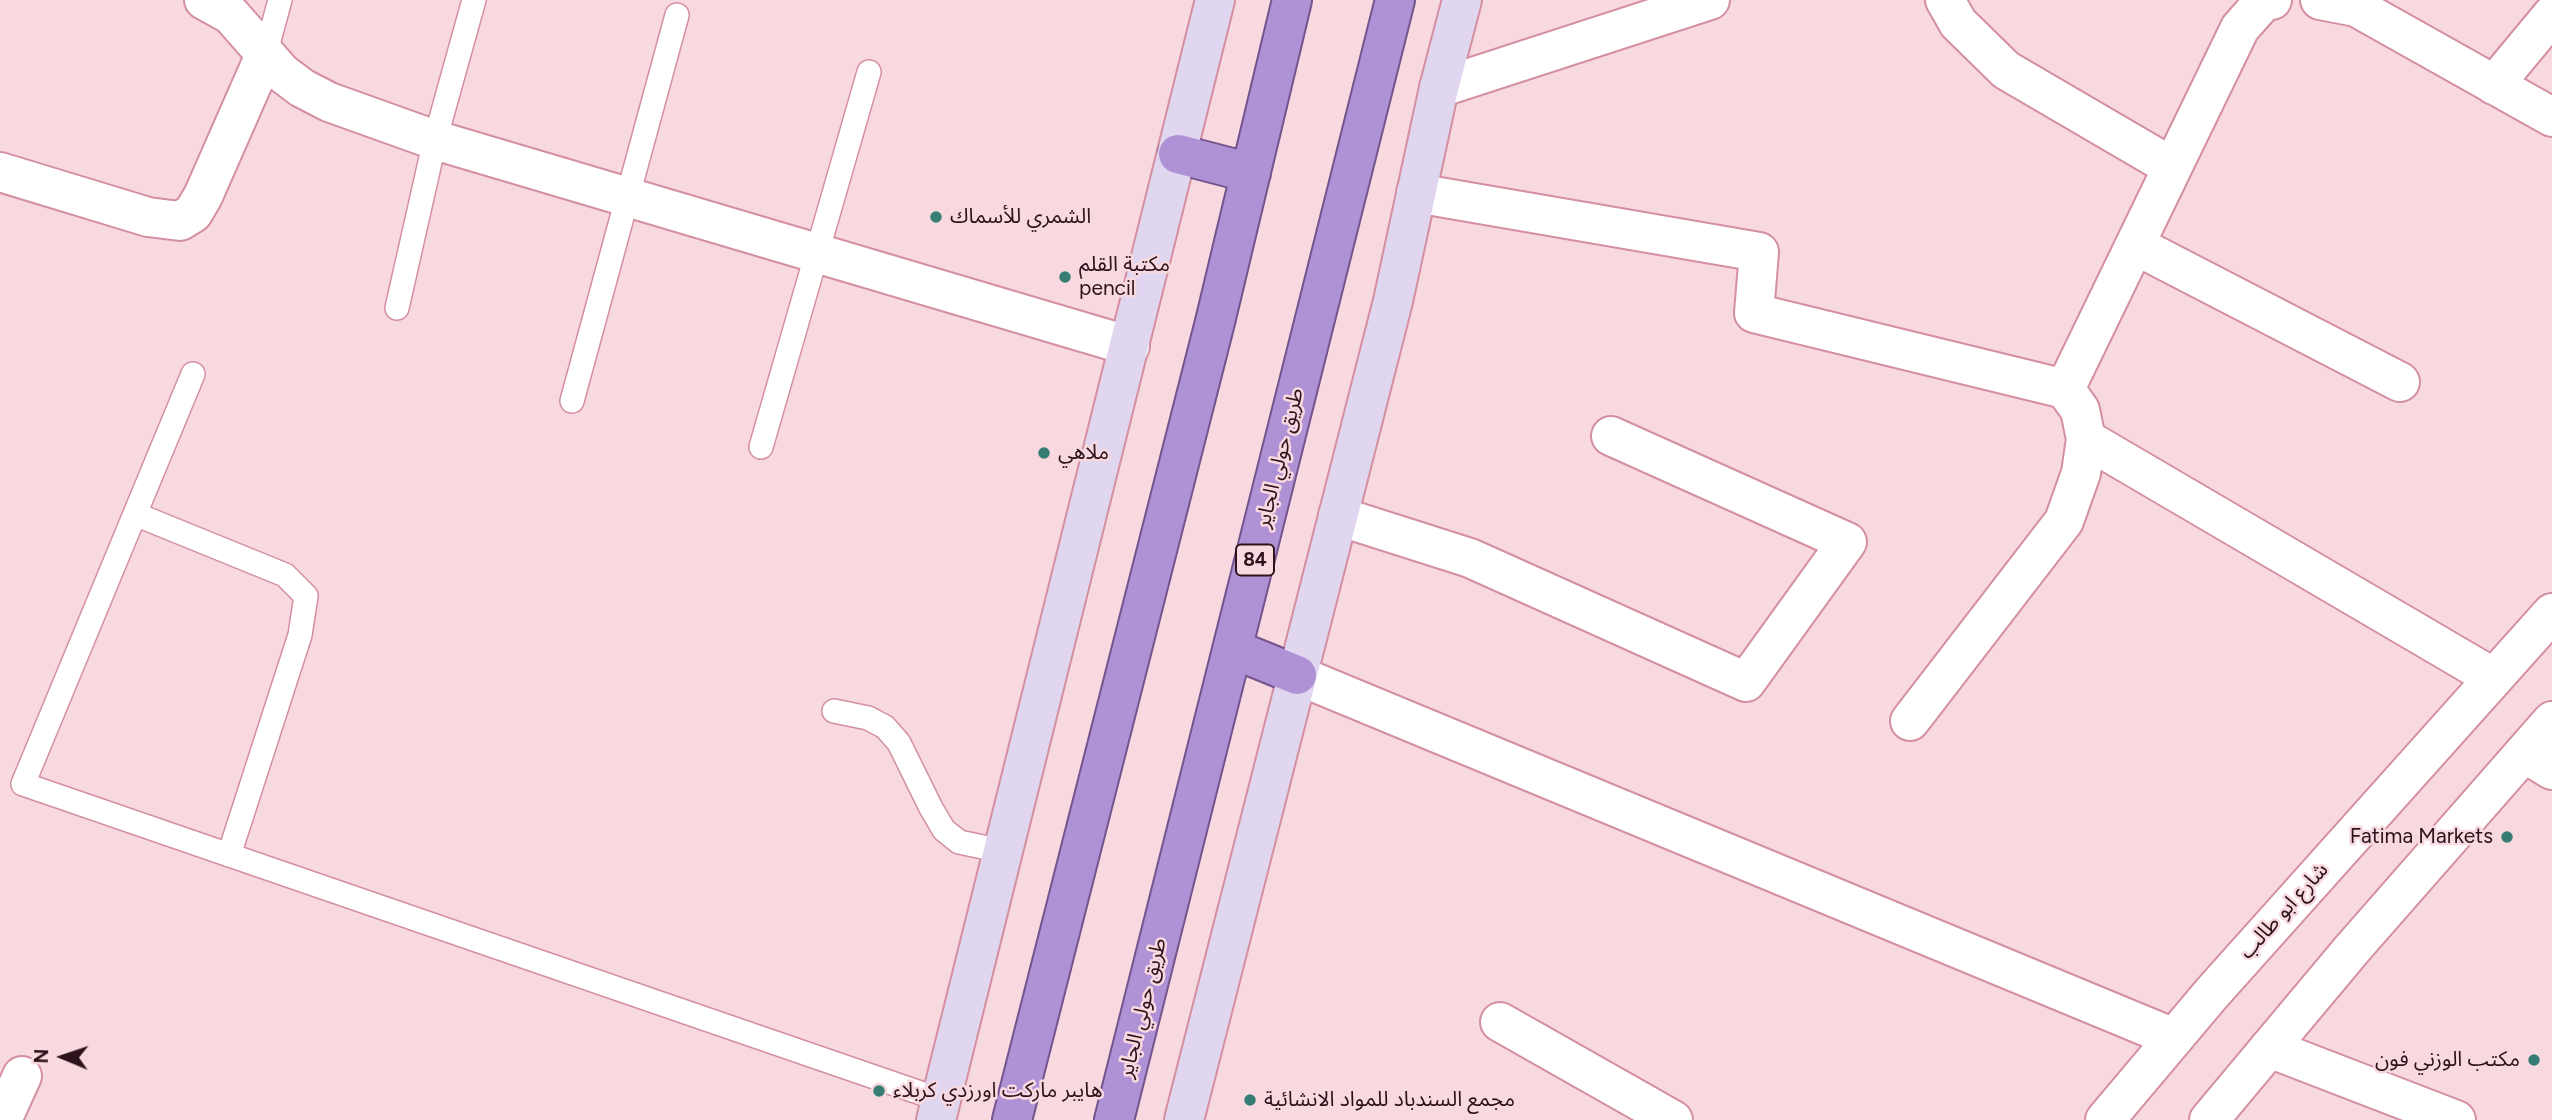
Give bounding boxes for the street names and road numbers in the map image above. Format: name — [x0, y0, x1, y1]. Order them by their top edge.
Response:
street label: طريق حولي الجاير — [1250, 385, 1310, 531]
road number: 84 — [1236, 544, 1274, 576]
street label: شارع ابو طالب — [2234, 858, 2334, 964]
street label: طريق حولي الجاير — [1113, 935, 1173, 1081]

